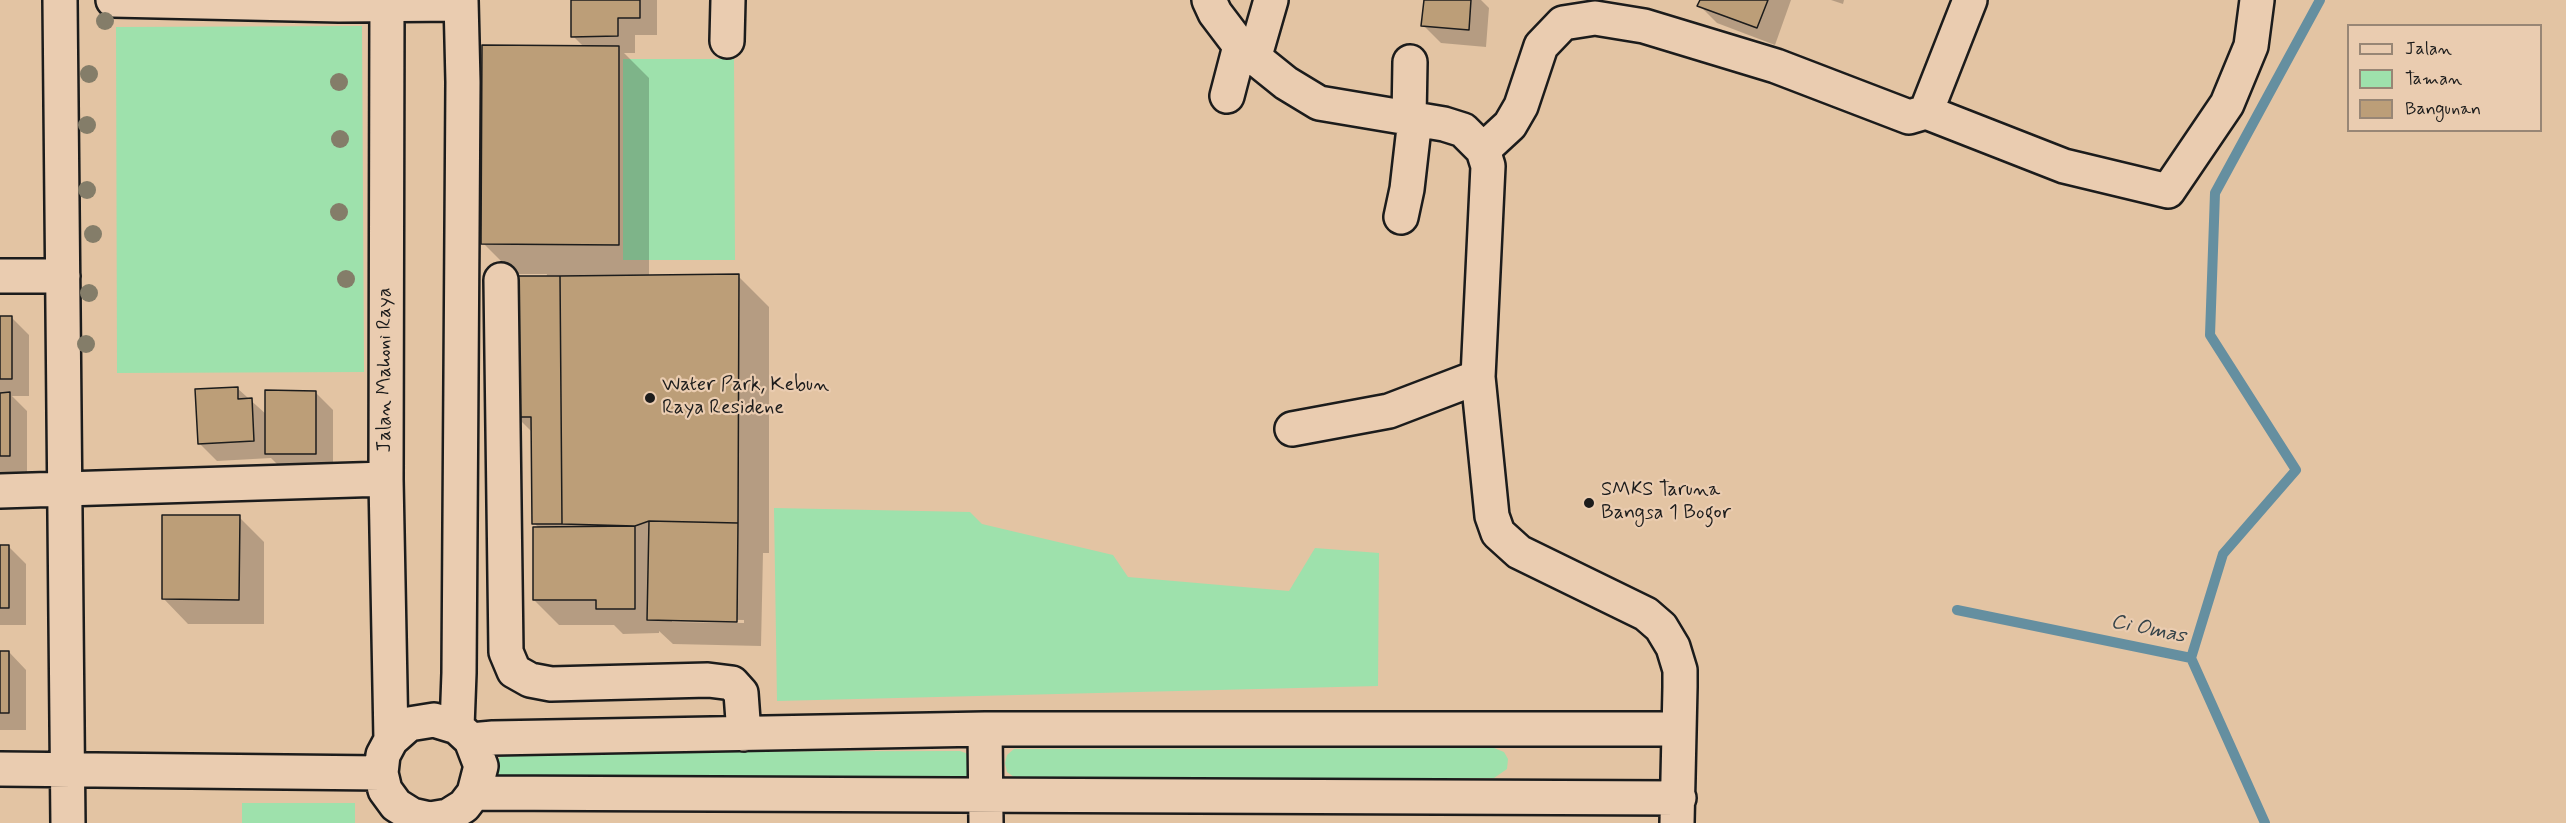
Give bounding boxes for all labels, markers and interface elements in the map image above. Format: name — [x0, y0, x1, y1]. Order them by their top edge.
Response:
legend — [2347, 24, 2542, 132]
text: Jalan — [2405, 37, 2452, 61]
text: Taman — [2405, 67, 2462, 91]
text: Bangunan — [2405, 97, 2481, 121]
street label: Jalan Mahoni Raya — [374, 288, 398, 452]
place label: Water Park, Kebun Raya Residene — [662, 374, 829, 421]
marker: Water Park, Kebun Raya Residene — [643, 391, 657, 405]
place label: SMKS Taruna Bangsa 1 Bogor — [1601, 479, 1731, 526]
marker: SMKS Taruna Bangsa 1 Bogor — [1582, 496, 1596, 510]
water label: Ci Omas — [2108, 610, 2188, 650]

